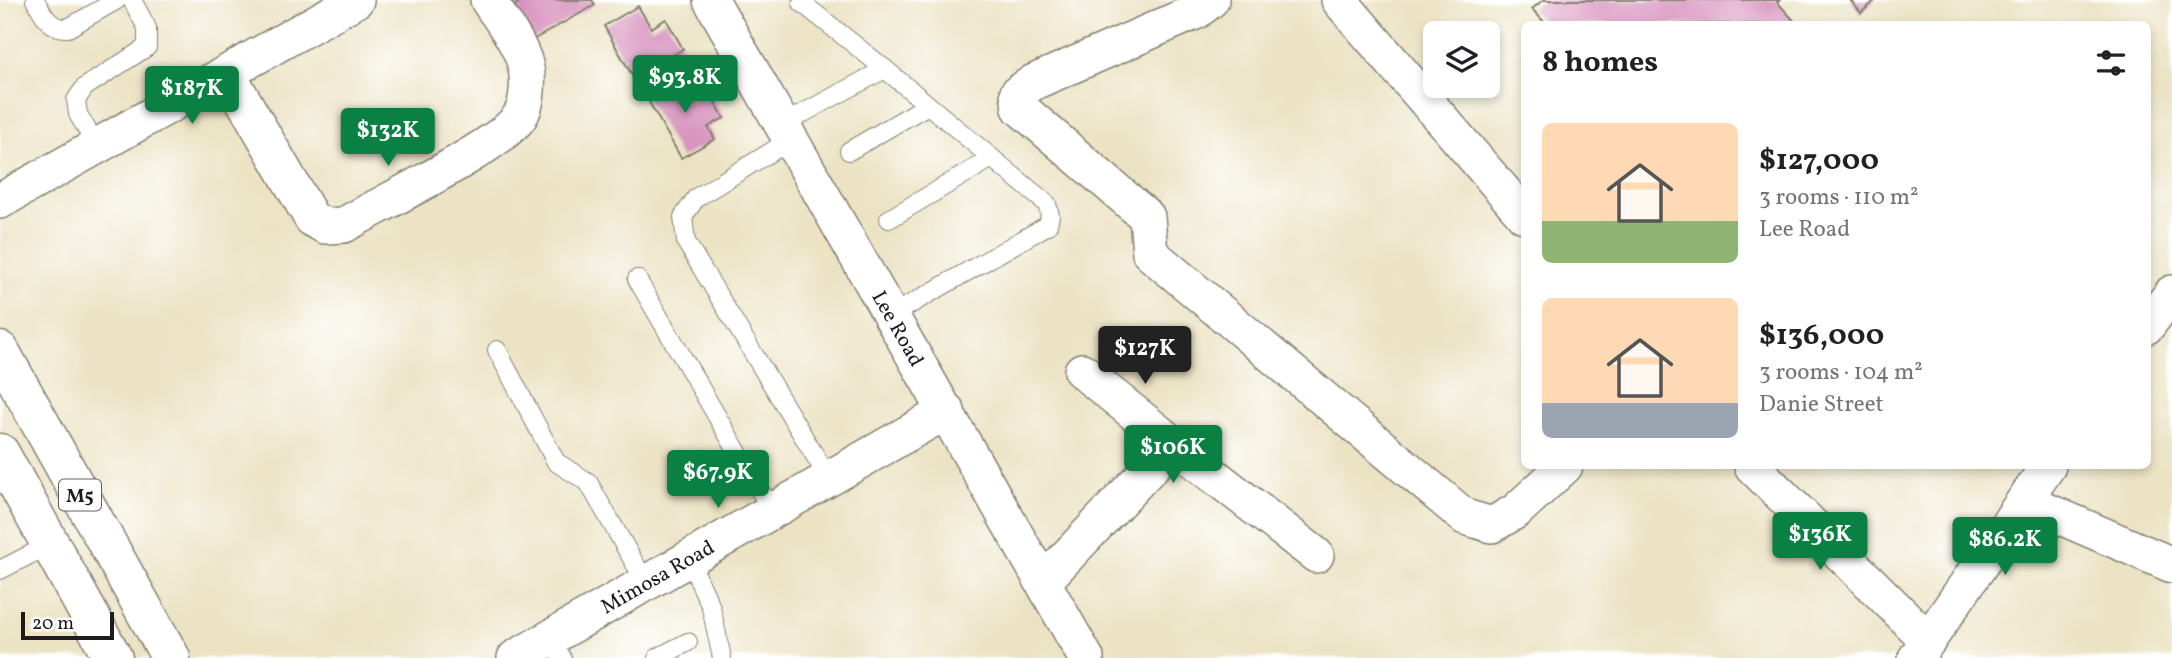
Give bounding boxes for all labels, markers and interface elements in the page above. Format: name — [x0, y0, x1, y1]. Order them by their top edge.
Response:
map controls — [1423, 21, 1500, 98]
button: layers — [1423, 21, 1500, 98]
text: 8 homes — [1542, 42, 1658, 84]
icon: filters — [2092, 44, 2130, 82]
pin: $93.8K — [628, 55, 742, 115]
text: $93.8K — [649, 62, 721, 94]
pin: $187K — [143, 66, 241, 126]
text: $187K — [161, 73, 223, 105]
pin: $132K — [339, 108, 437, 168]
text: $132K — [357, 115, 419, 147]
text: $127,000 — [1759, 140, 1879, 182]
icon: home — [1598, 151, 1682, 235]
text: 3 rooms · 110 m² — [1759, 182, 1919, 214]
text: Lee Road — [1759, 214, 1850, 246]
street label: Lee Road — [864, 286, 930, 373]
text: $136,000 — [1759, 315, 1884, 357]
pin: $127K — [1096, 326, 1194, 386]
icon: home — [1598, 326, 1682, 410]
text: $127K — [1114, 333, 1176, 365]
text: 3 rooms · 104 m² — [1759, 357, 1923, 389]
text: Danie Street — [1759, 389, 1884, 421]
pin: $106K — [1124, 426, 1222, 485]
text: $106K — [1140, 432, 1206, 464]
pin: $67.9K — [661, 450, 775, 510]
text: $67.9K — [683, 457, 753, 489]
road number: M5 — [59, 480, 101, 510]
pin: $136K — [1771, 512, 1869, 572]
pin: $86.2K — [1948, 518, 2062, 577]
text: $136K — [1788, 519, 1852, 551]
text: $86.2K — [1968, 524, 2042, 556]
street label: Mimosa Road — [596, 534, 720, 622]
scale bar — [21, 609, 114, 641]
text: 20 m — [32, 611, 74, 637]

